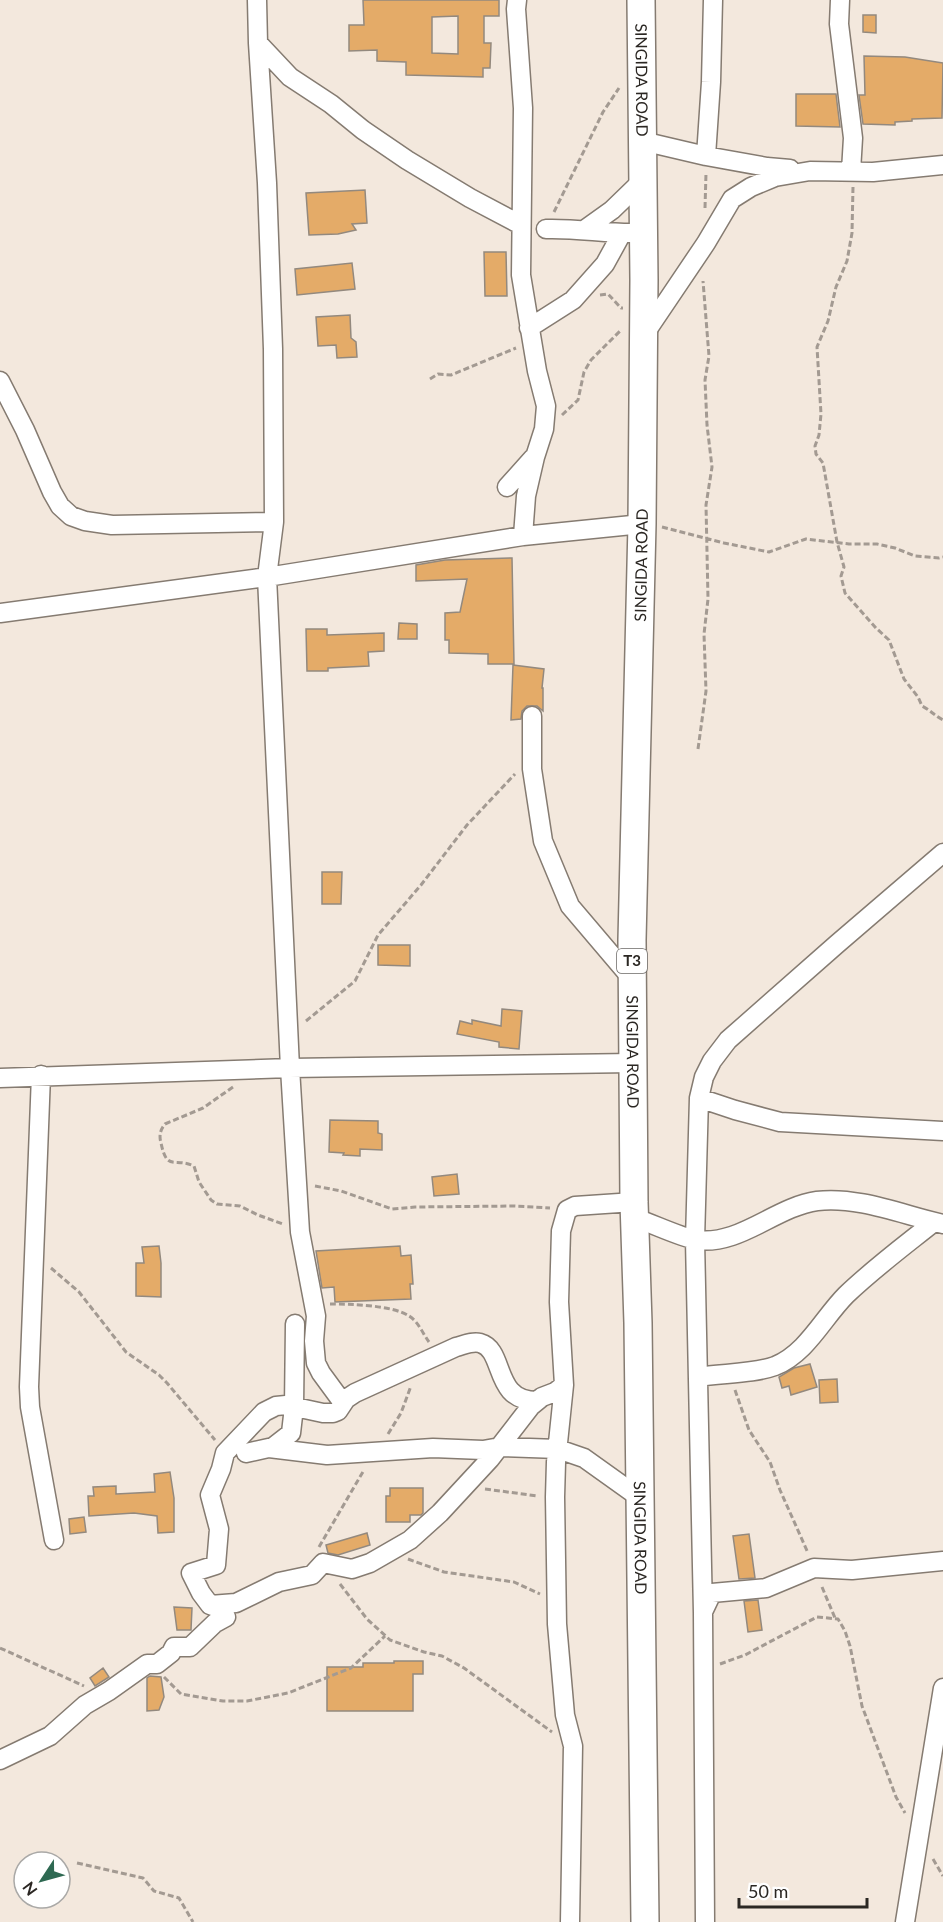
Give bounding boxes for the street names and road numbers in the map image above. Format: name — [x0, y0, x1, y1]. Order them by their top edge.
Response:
street label: SINGIDA ROAD — [632, 23, 652, 137]
street label: SINGIDA ROAD — [630, 508, 651, 622]
road number: T3 — [617, 949, 647, 973]
street label: SINGIDA ROAD — [623, 995, 643, 1109]
street label: SINGIDA ROAD — [631, 1481, 651, 1595]

